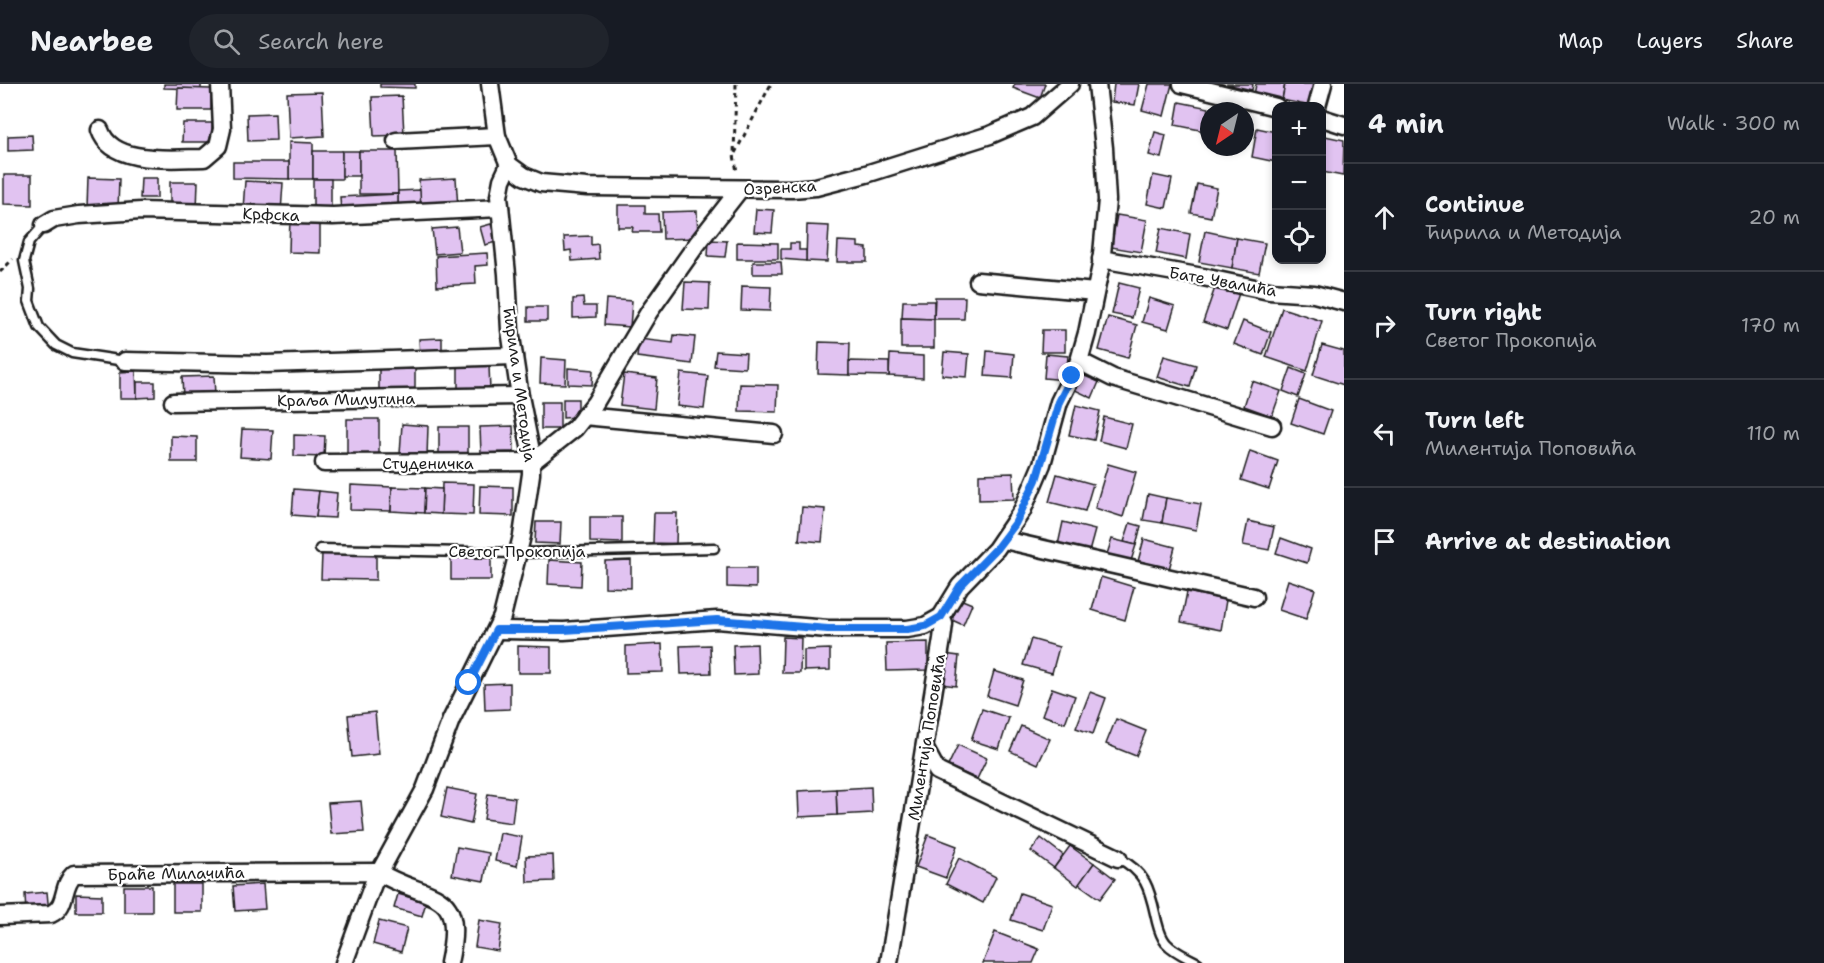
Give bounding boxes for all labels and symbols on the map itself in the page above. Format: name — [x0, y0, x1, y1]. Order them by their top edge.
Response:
north arrow — [1200, 102, 1254, 156]
street label: Озренска — [743, 175, 817, 200]
street label: Крфска — [242, 203, 300, 226]
street label: Бате Увалића — [1167, 262, 1278, 301]
street label: Ћирила и Методија — [498, 305, 541, 463]
route end — [1058, 362, 1084, 388]
street label: Краља Милутина — [277, 388, 415, 411]
street label: Студеничка — [382, 453, 474, 474]
street label: Светог Прокопија — [448, 541, 586, 562]
street label: Милентија Поповића — [903, 652, 950, 822]
route start — [455, 669, 481, 695]
street label: Браће Милачића — [107, 862, 245, 885]

